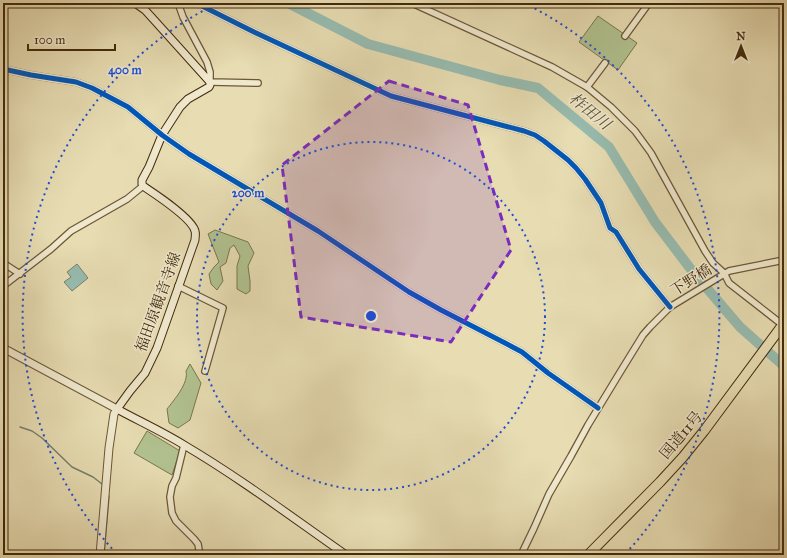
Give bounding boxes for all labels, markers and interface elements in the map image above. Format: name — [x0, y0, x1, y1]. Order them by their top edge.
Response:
scale bar — [28, 26, 115, 52]
north arrow — [721, 26, 761, 66]
text: N — [736, 30, 746, 43]
text: 100 m — [34, 33, 65, 47]
text: 400 m — [108, 63, 143, 78]
water label: 柞田川 — [565, 89, 616, 135]
text: 200 m — [232, 186, 265, 200]
street label: 福田原観音寺線 — [132, 250, 184, 354]
street label: 下野橋 — [667, 260, 715, 300]
centre of rings — [364, 309, 378, 323]
street label: 国道11号 — [656, 407, 706, 463]

